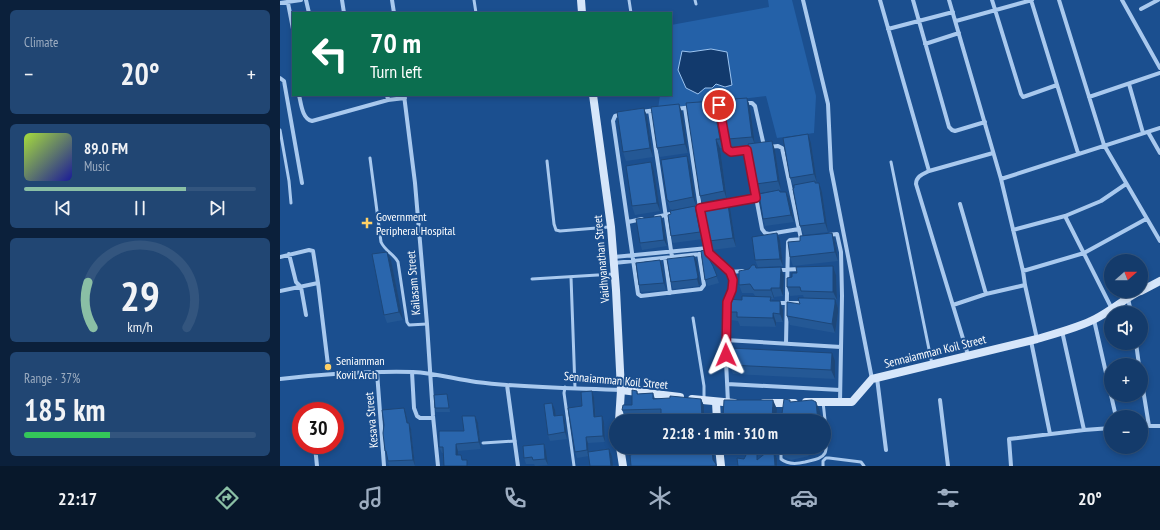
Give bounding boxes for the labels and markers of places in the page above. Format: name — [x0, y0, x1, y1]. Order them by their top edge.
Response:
pin — [702, 88, 736, 122]
place label: Government Peripheral Hospital — [376, 209, 455, 238]
marker: Government Peripheral Hospital — [361, 217, 373, 229]
place label: Seniamman Kovil Arch — [336, 353, 384, 382]
marker: Seniamman Kovil Arch — [323, 362, 333, 372]

